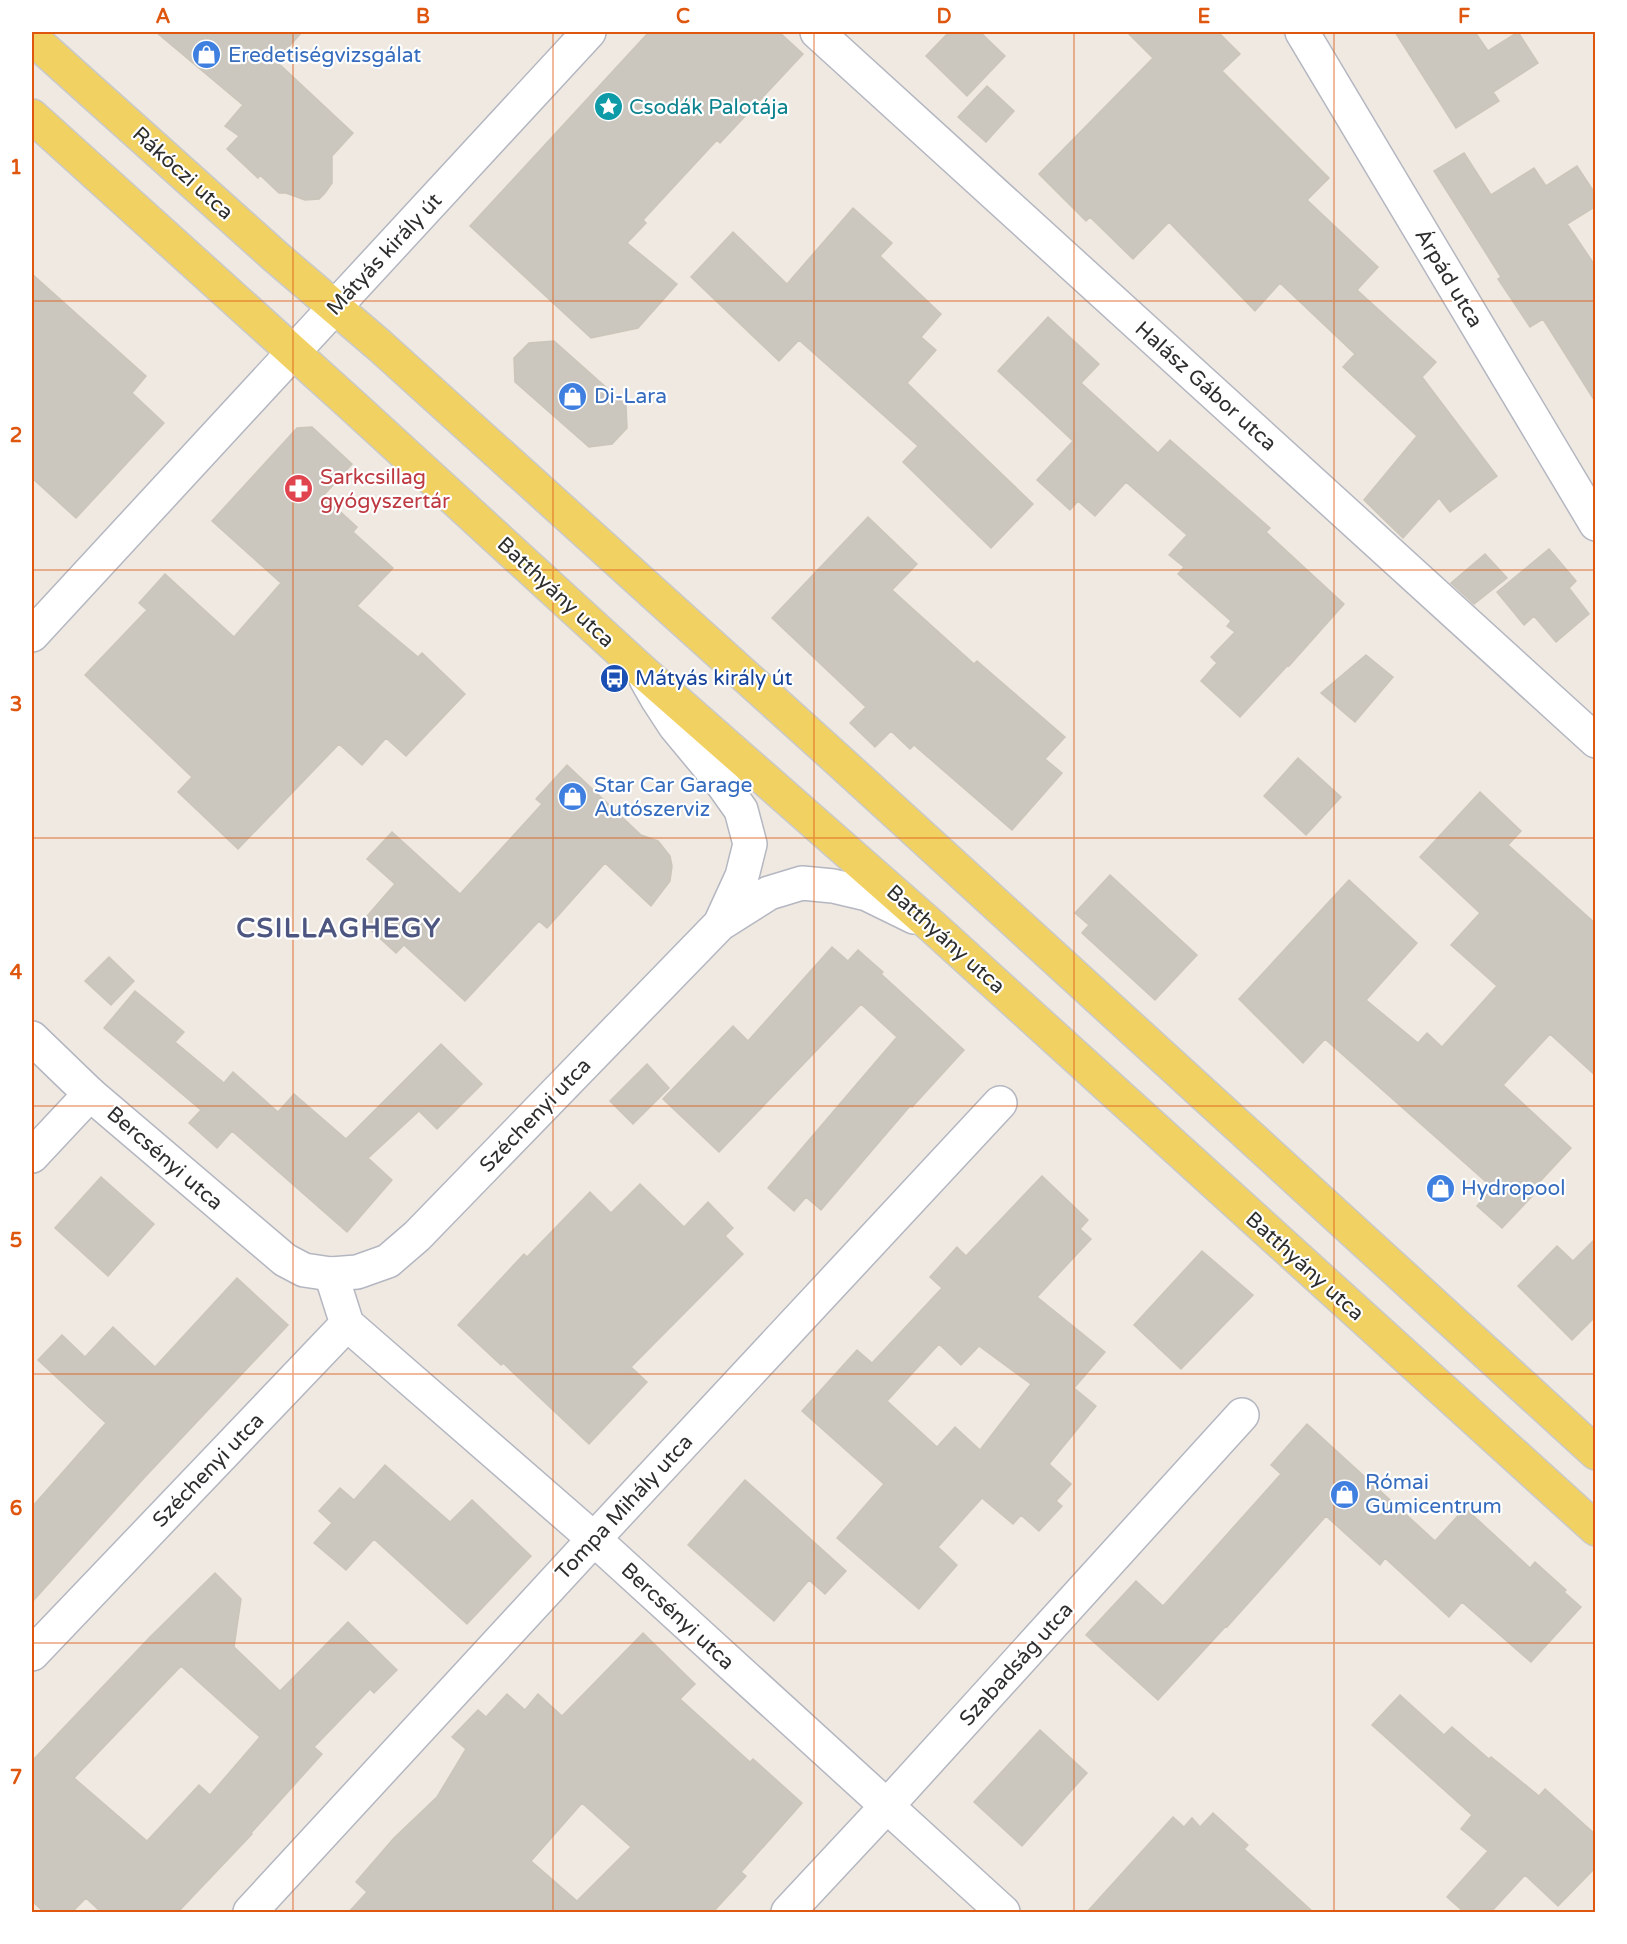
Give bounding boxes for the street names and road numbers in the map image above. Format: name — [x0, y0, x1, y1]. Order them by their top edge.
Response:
street label: Rákóczi utca — [127, 122, 238, 225]
street label: Mátyás király út — [322, 188, 447, 320]
street label: Árpád utca — [1409, 224, 1488, 332]
street label: Halász Gábor utca — [1130, 316, 1281, 456]
street label: Batthyány utca — [492, 532, 619, 653]
street label: Batthyány utca — [881, 880, 1010, 999]
street label: Széchenyi utca — [474, 1053, 596, 1178]
street label: Bercsényi utca — [102, 1101, 228, 1216]
street label: Batthyány utca — [1240, 1207, 1369, 1326]
street label: Széchenyi utca — [147, 1408, 269, 1533]
street label: Tompa Mihály utca — [551, 1430, 698, 1585]
street label: Bercsényi utca — [616, 1558, 739, 1675]
street label: Szabadság utca — [954, 1597, 1078, 1731]

